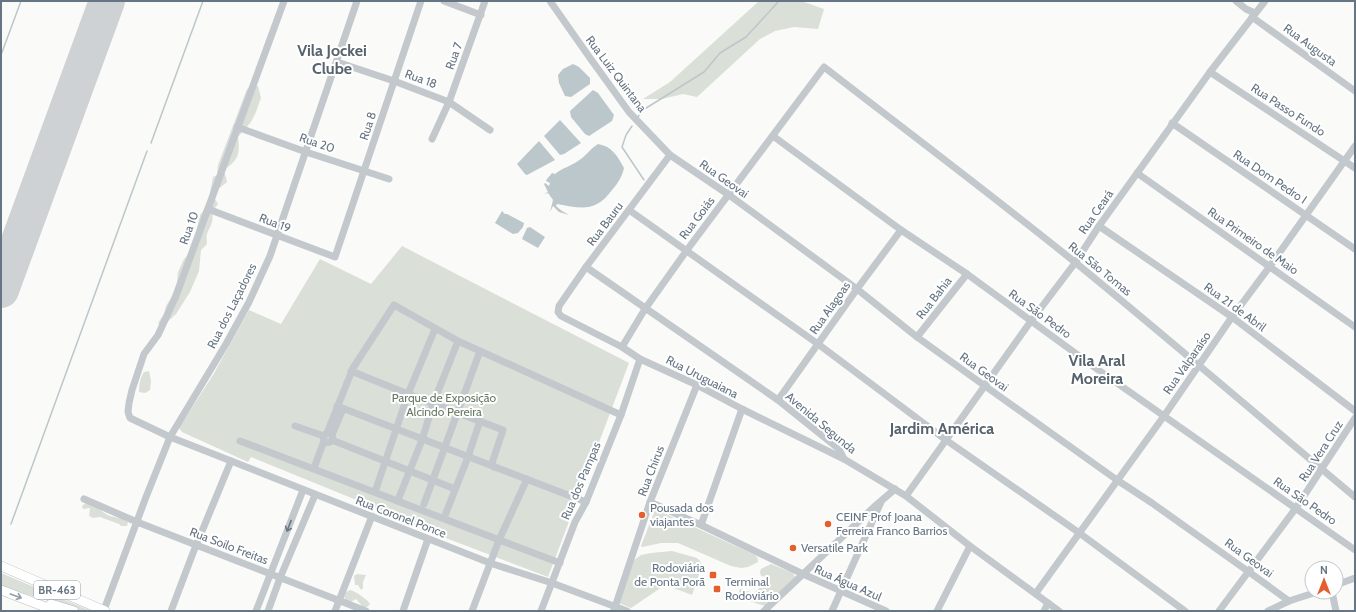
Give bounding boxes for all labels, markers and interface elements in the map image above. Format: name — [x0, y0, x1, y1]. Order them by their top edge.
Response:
street label: Rua Augusta — [1281, 20, 1340, 69]
street label: Rua Luiz Quintana — [583, 33, 650, 115]
street label: Rua 7 — [442, 40, 465, 71]
district label: Vila Jockei Clube — [297, 41, 367, 78]
street label: Rua 18 — [403, 66, 439, 91]
street label: Rua Passo Fundo — [1248, 80, 1329, 139]
street label: Rua 8 — [356, 110, 379, 142]
street label: Rua 20 — [297, 129, 337, 156]
street label: Rua Dom Pedro I — [1231, 146, 1310, 207]
street label: Rua Geovai — [697, 156, 752, 201]
street label: Rua Ceará — [1075, 187, 1116, 237]
street label: Rua Goiás — [676, 193, 718, 242]
street label: Rua Bauru — [583, 199, 626, 249]
street label: Rua Primeiro de Maio — [1205, 204, 1302, 278]
street label: Rua 10 — [176, 209, 201, 246]
street label: Rua 19 — [257, 210, 293, 235]
street label: Rua São Tomas — [1066, 238, 1135, 299]
street label: Rua dos Laçadores — [204, 261, 260, 351]
street label: Rua Bahia — [912, 273, 955, 322]
street label: Rua Alagoas — [806, 278, 853, 337]
street label: Rua 21 de Abril — [1201, 279, 1270, 334]
street label: Rua São Pedro — [1006, 286, 1075, 342]
street label: Rua Valparaíso — [1159, 328, 1214, 397]
street label: Rua Geovai — [957, 349, 1012, 394]
district label: Vila Aral Moreira — [1069, 351, 1125, 388]
street label: Rua Uruguaiana — [664, 352, 741, 401]
street label: Avenida Segunda — [783, 389, 860, 457]
park label: Parque de Exposição Alcindo Pereira — [392, 390, 497, 419]
street label: Rua Vera Cruz — [1295, 417, 1346, 484]
district label: Jardim América — [889, 419, 994, 438]
street label: Rua dos Pampas — [557, 440, 604, 522]
street label: Rua Chirus — [634, 443, 667, 498]
street label: Rua São Pedro — [1271, 473, 1340, 528]
street label: Rua Coronel Ponce — [354, 492, 449, 541]
place label: Pousada dos viajantes — [650, 500, 714, 529]
place label: CEINF Prof Joana Ferreira Franco Barrios — [836, 509, 947, 538]
marker: Pousada dos viajantes — [637, 510, 647, 520]
marker: CEINF Prof Joana Ferreira Franco Barrios — [823, 519, 833, 529]
one-way arrow — [284, 520, 292, 532]
street label: Rua Soilo Freitas — [188, 524, 271, 567]
street label: Rua Geovai — [1222, 535, 1277, 580]
place label: Versatile Park — [801, 540, 869, 555]
marker: Versatile Park — [788, 543, 798, 553]
place label: Rodoviária de Ponta Porã — [634, 560, 705, 589]
north arrow — [1304, 560, 1344, 600]
street label: Rua Água Azul — [812, 561, 884, 604]
text: N — [1320, 563, 1328, 577]
marker: Rodoviária de Ponta Porã — [708, 570, 718, 580]
place label: Terminal Rodoviário — [725, 574, 779, 603]
road number: BR-463 — [34, 581, 80, 599]
marker: Terminal Rodoviário — [712, 584, 722, 594]
one-way arrow — [10, 592, 22, 600]

